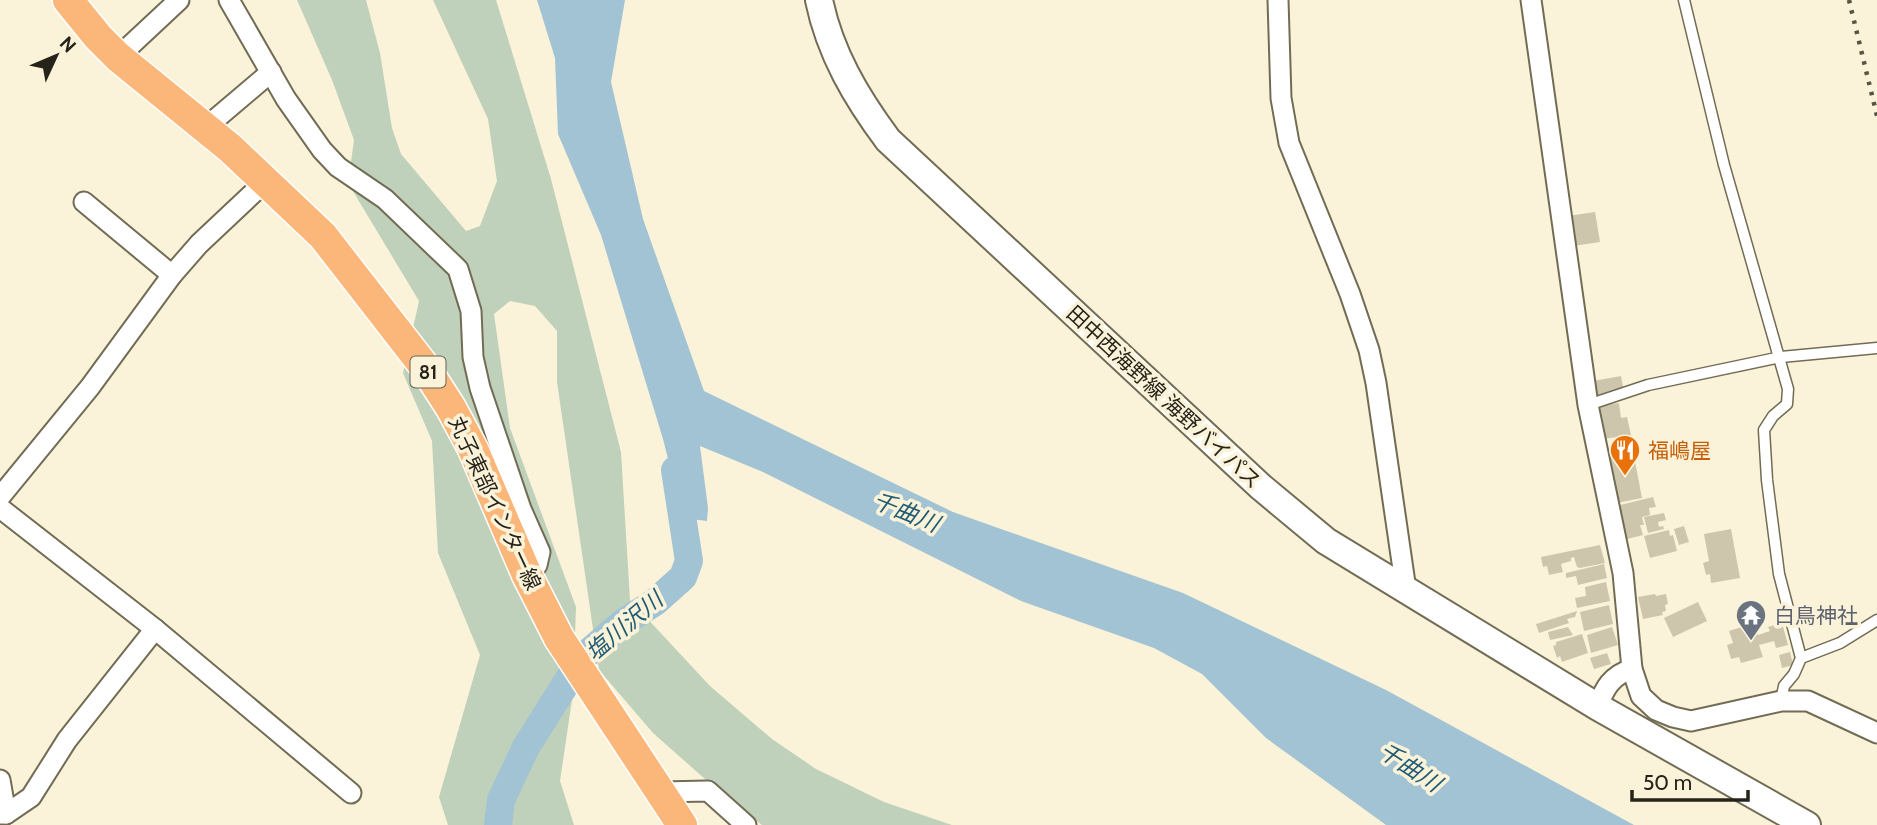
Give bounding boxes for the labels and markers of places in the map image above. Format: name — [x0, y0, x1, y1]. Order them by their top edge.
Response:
restaurant icon: 福嶋屋 — [1608, 433, 1642, 477]
place label: 福嶋屋 — [1648, 438, 1711, 463]
temple icon: 白鳥神社 — [1734, 598, 1768, 642]
place label: 白鳥神社 — [1774, 603, 1858, 628]

